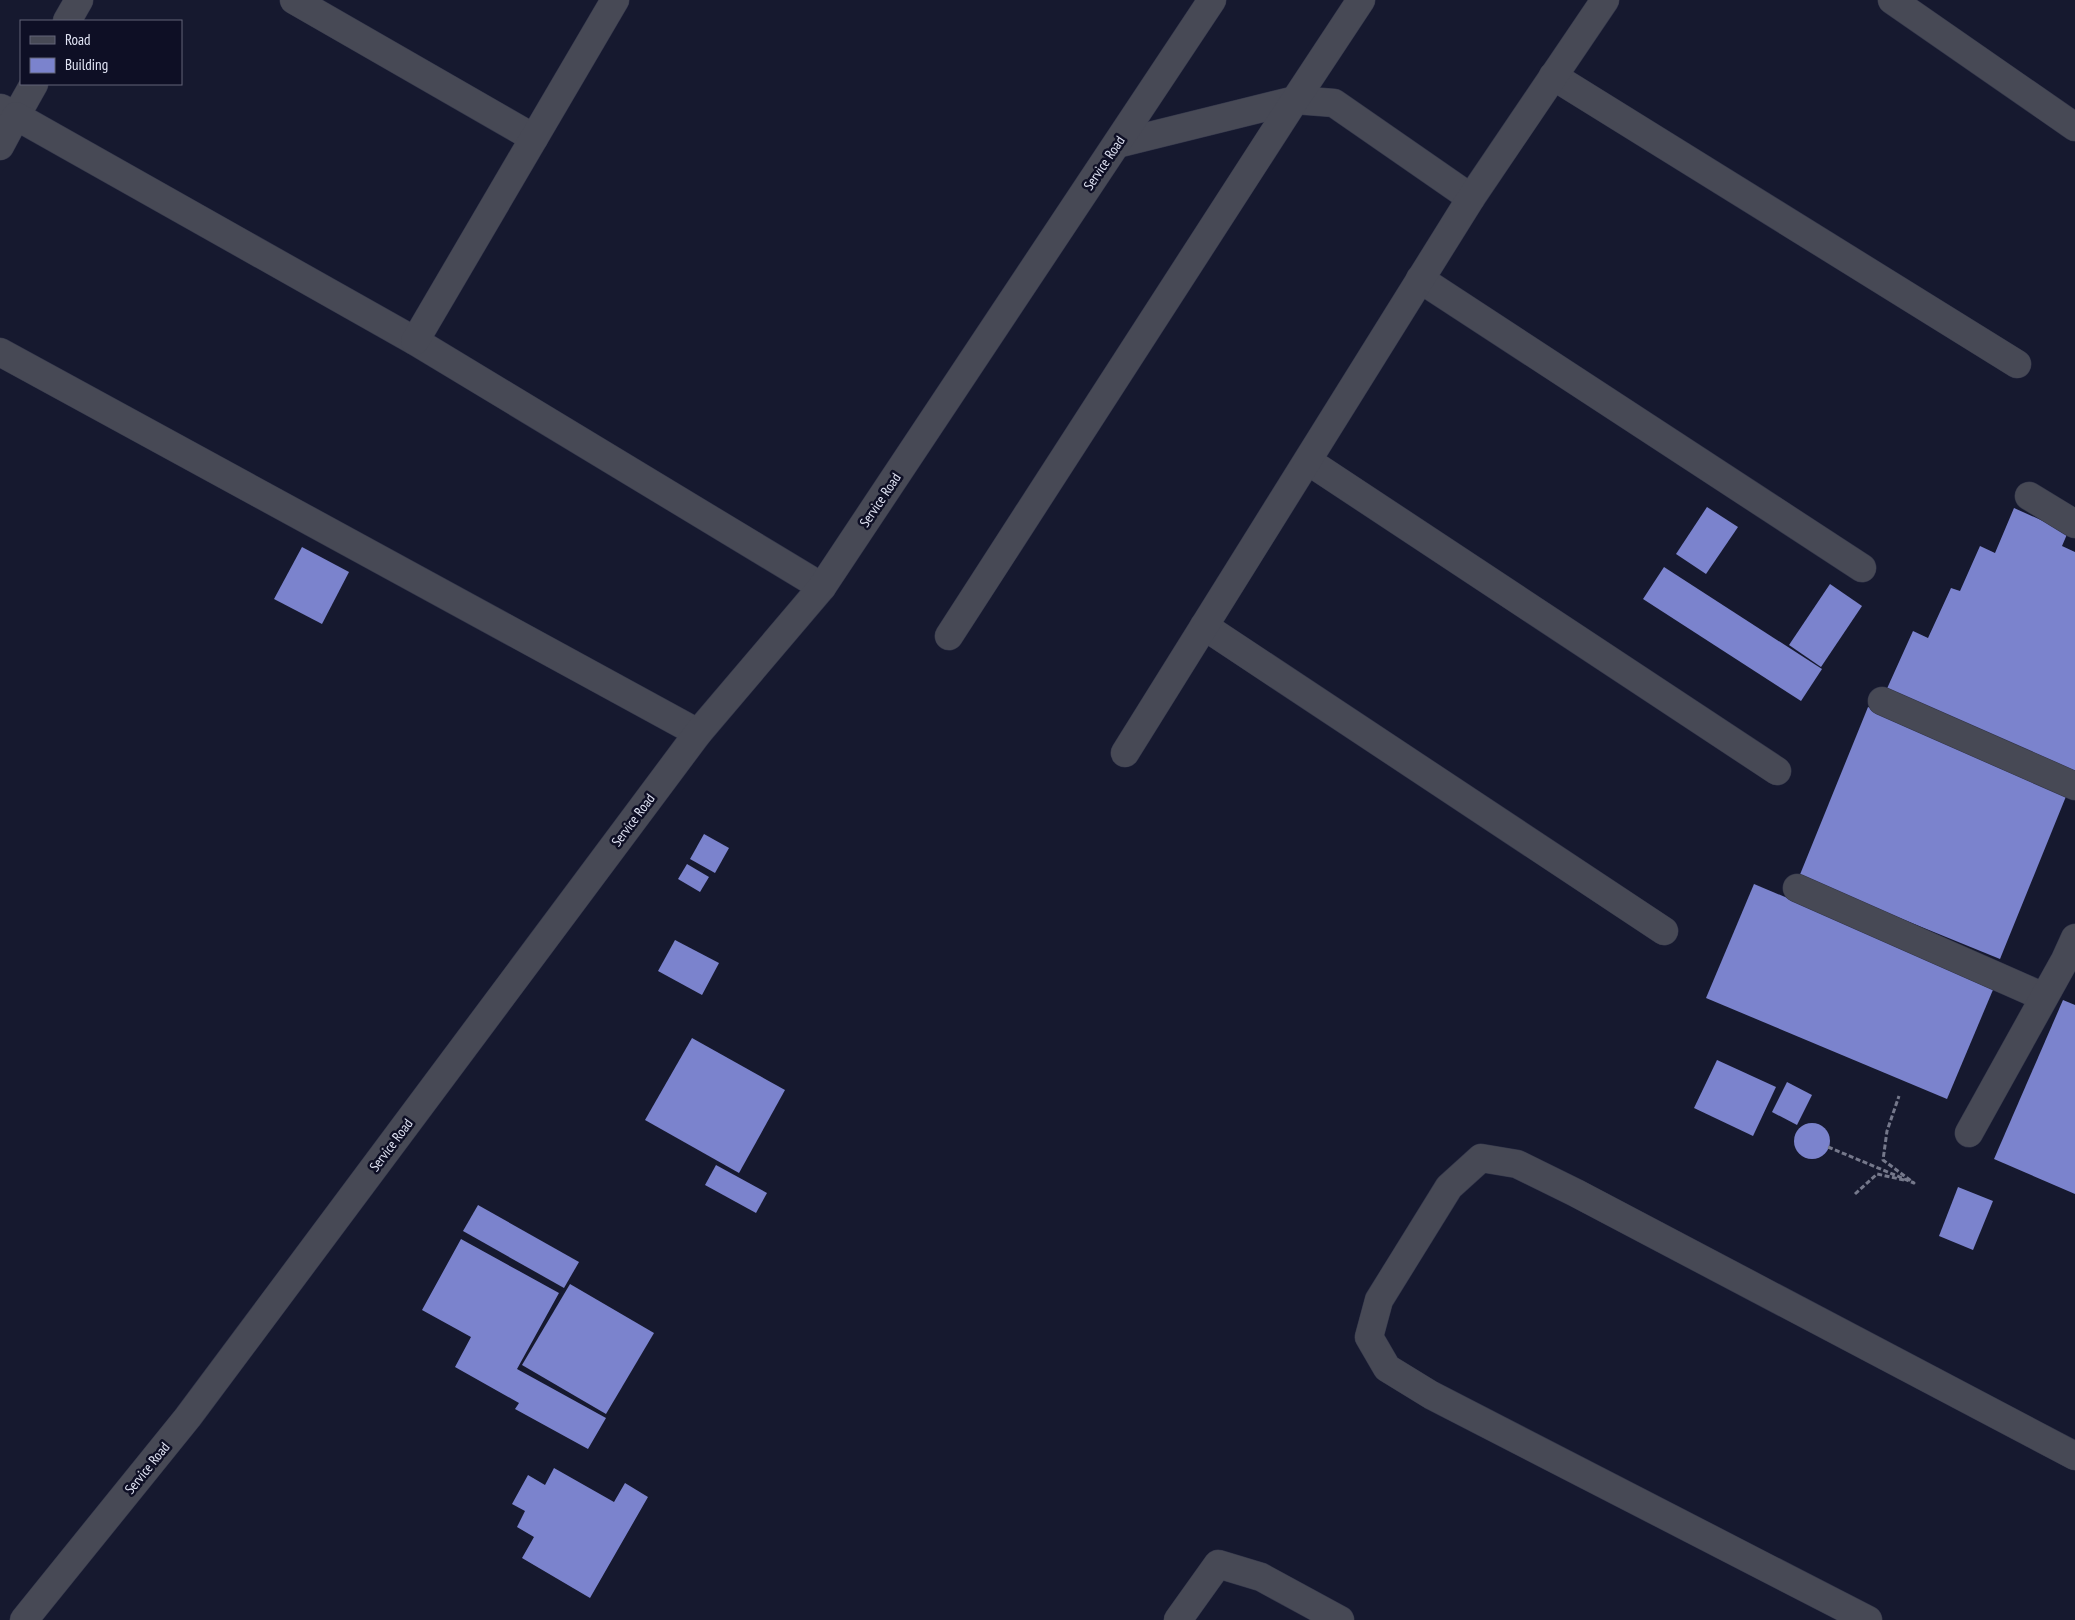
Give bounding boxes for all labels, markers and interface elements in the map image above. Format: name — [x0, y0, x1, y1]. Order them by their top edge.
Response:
legend — [20, 20, 182, 85]
text: Road — [65, 30, 91, 49]
text: Building — [65, 55, 108, 74]
street label: Service Road — [1079, 132, 1129, 194]
street label: Service Road — [855, 469, 905, 531]
street label: Service Road — [607, 790, 659, 850]
street label: Service Road — [365, 1115, 417, 1175]
street label: Service Road — [121, 1438, 173, 1498]

